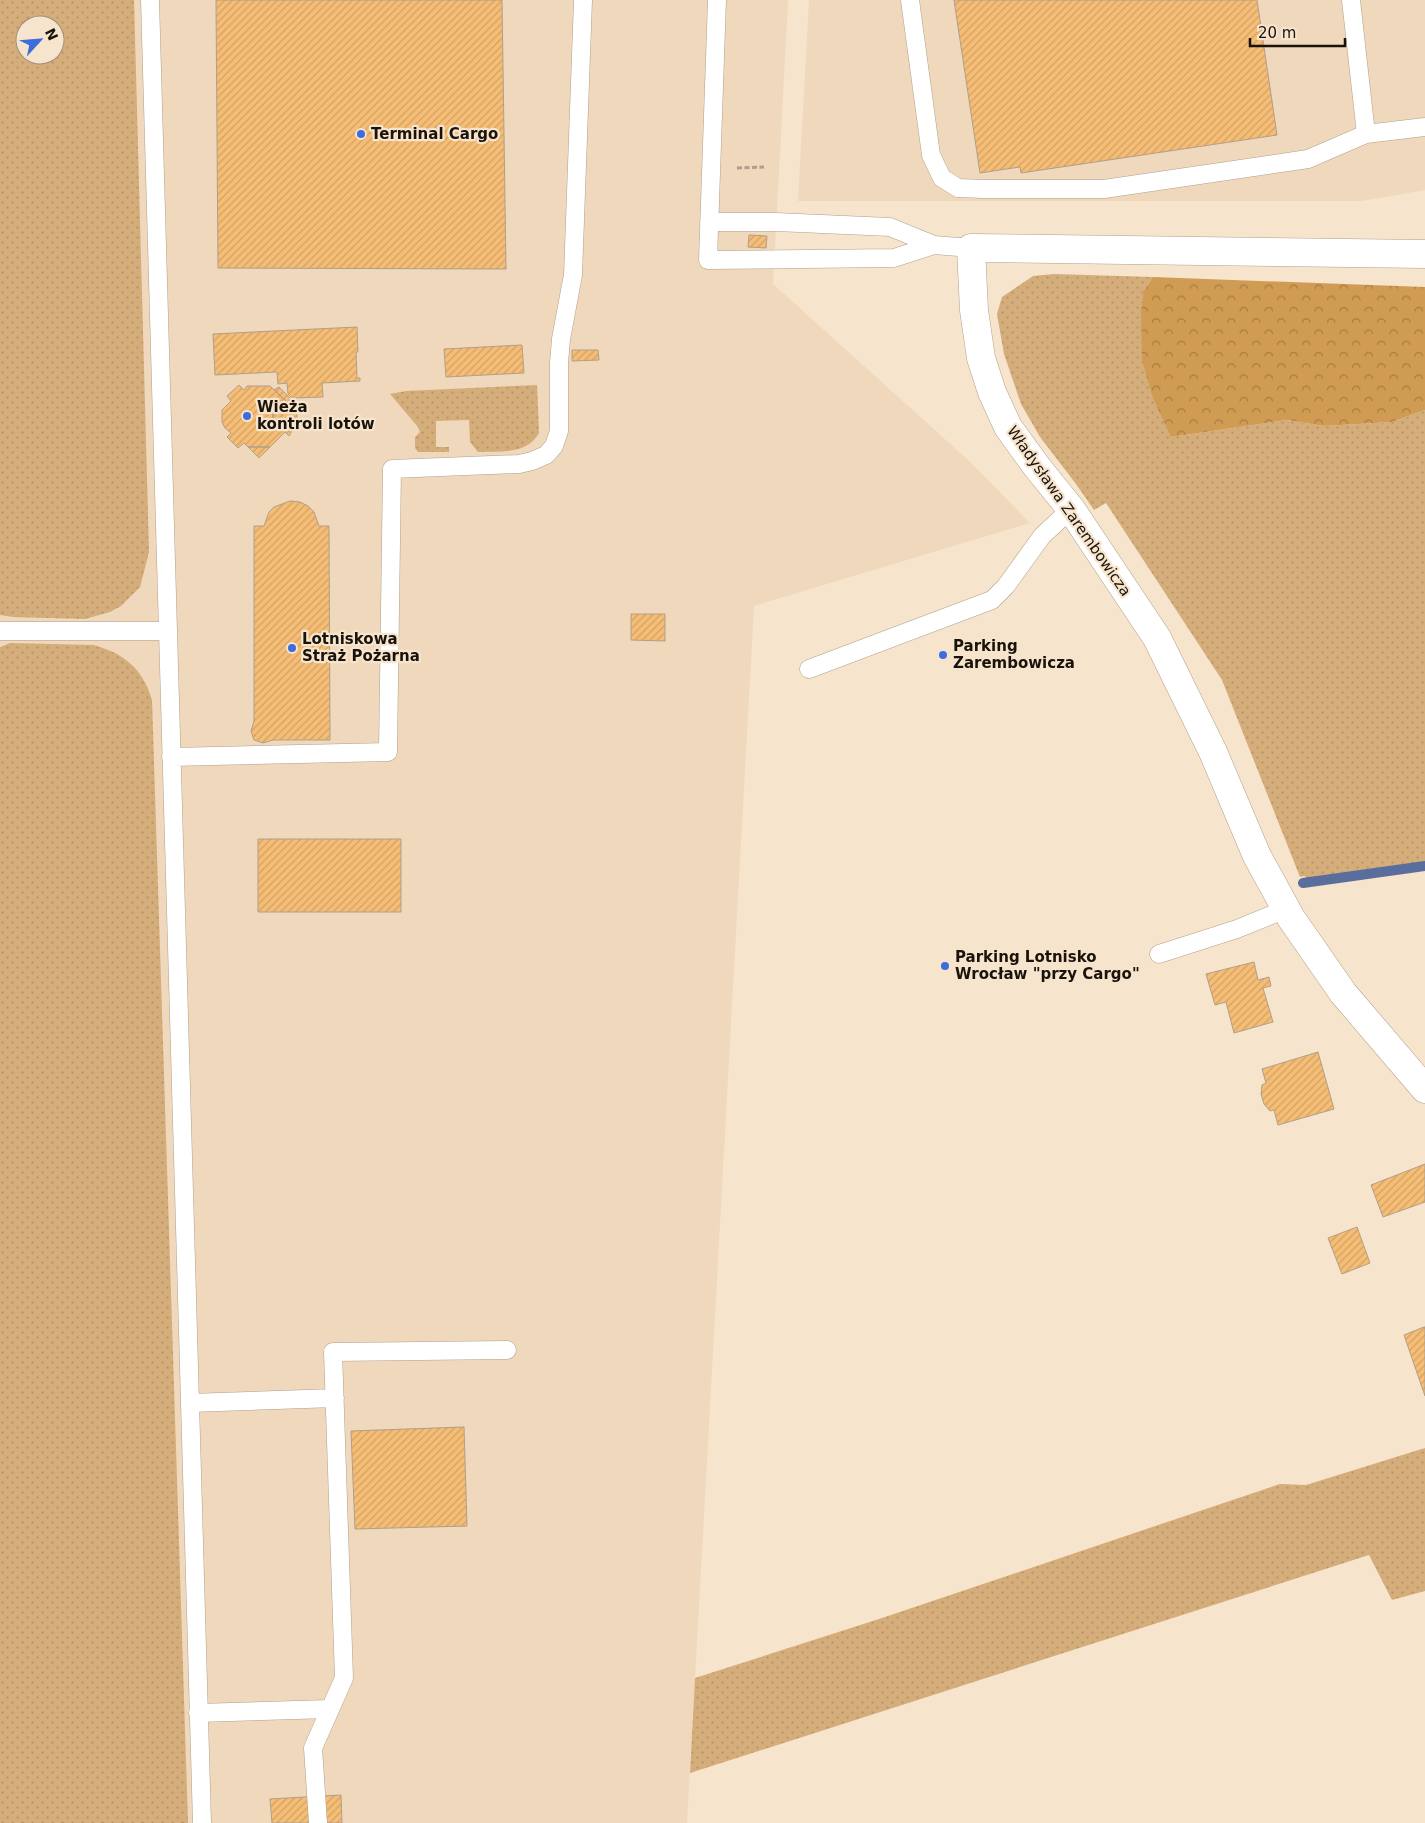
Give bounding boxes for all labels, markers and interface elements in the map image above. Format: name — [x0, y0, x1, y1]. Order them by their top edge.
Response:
north arrow — [15, 15, 65, 65]
scale bar — [1250, 15, 1345, 47]
text: 20 m — [1258, 24, 1296, 42]
text: N — [42, 26, 61, 43]
place label: Terminal Cargo — [371, 125, 498, 143]
marker: Terminal Cargo — [355, 128, 367, 140]
place label: Wieża kontroli lotów — [257, 398, 375, 433]
marker: Wieża kontroli lotów — [241, 410, 253, 422]
street label: Władysława Zarembowicza — [1003, 422, 1135, 600]
place label: Lotniskowa Straż Pożarna — [302, 630, 420, 665]
place label: Parking Zarembowicza — [953, 637, 1075, 672]
marker: Lotniskowa Straż Pożarna — [286, 642, 298, 654]
marker: Parking Zarembowicza — [937, 649, 949, 661]
place label: Parking Lotnisko Wrocław "przy Cargo" — [955, 948, 1140, 983]
marker: Parking Lotnisko Wrocław "przy Cargo" — [939, 960, 951, 972]

